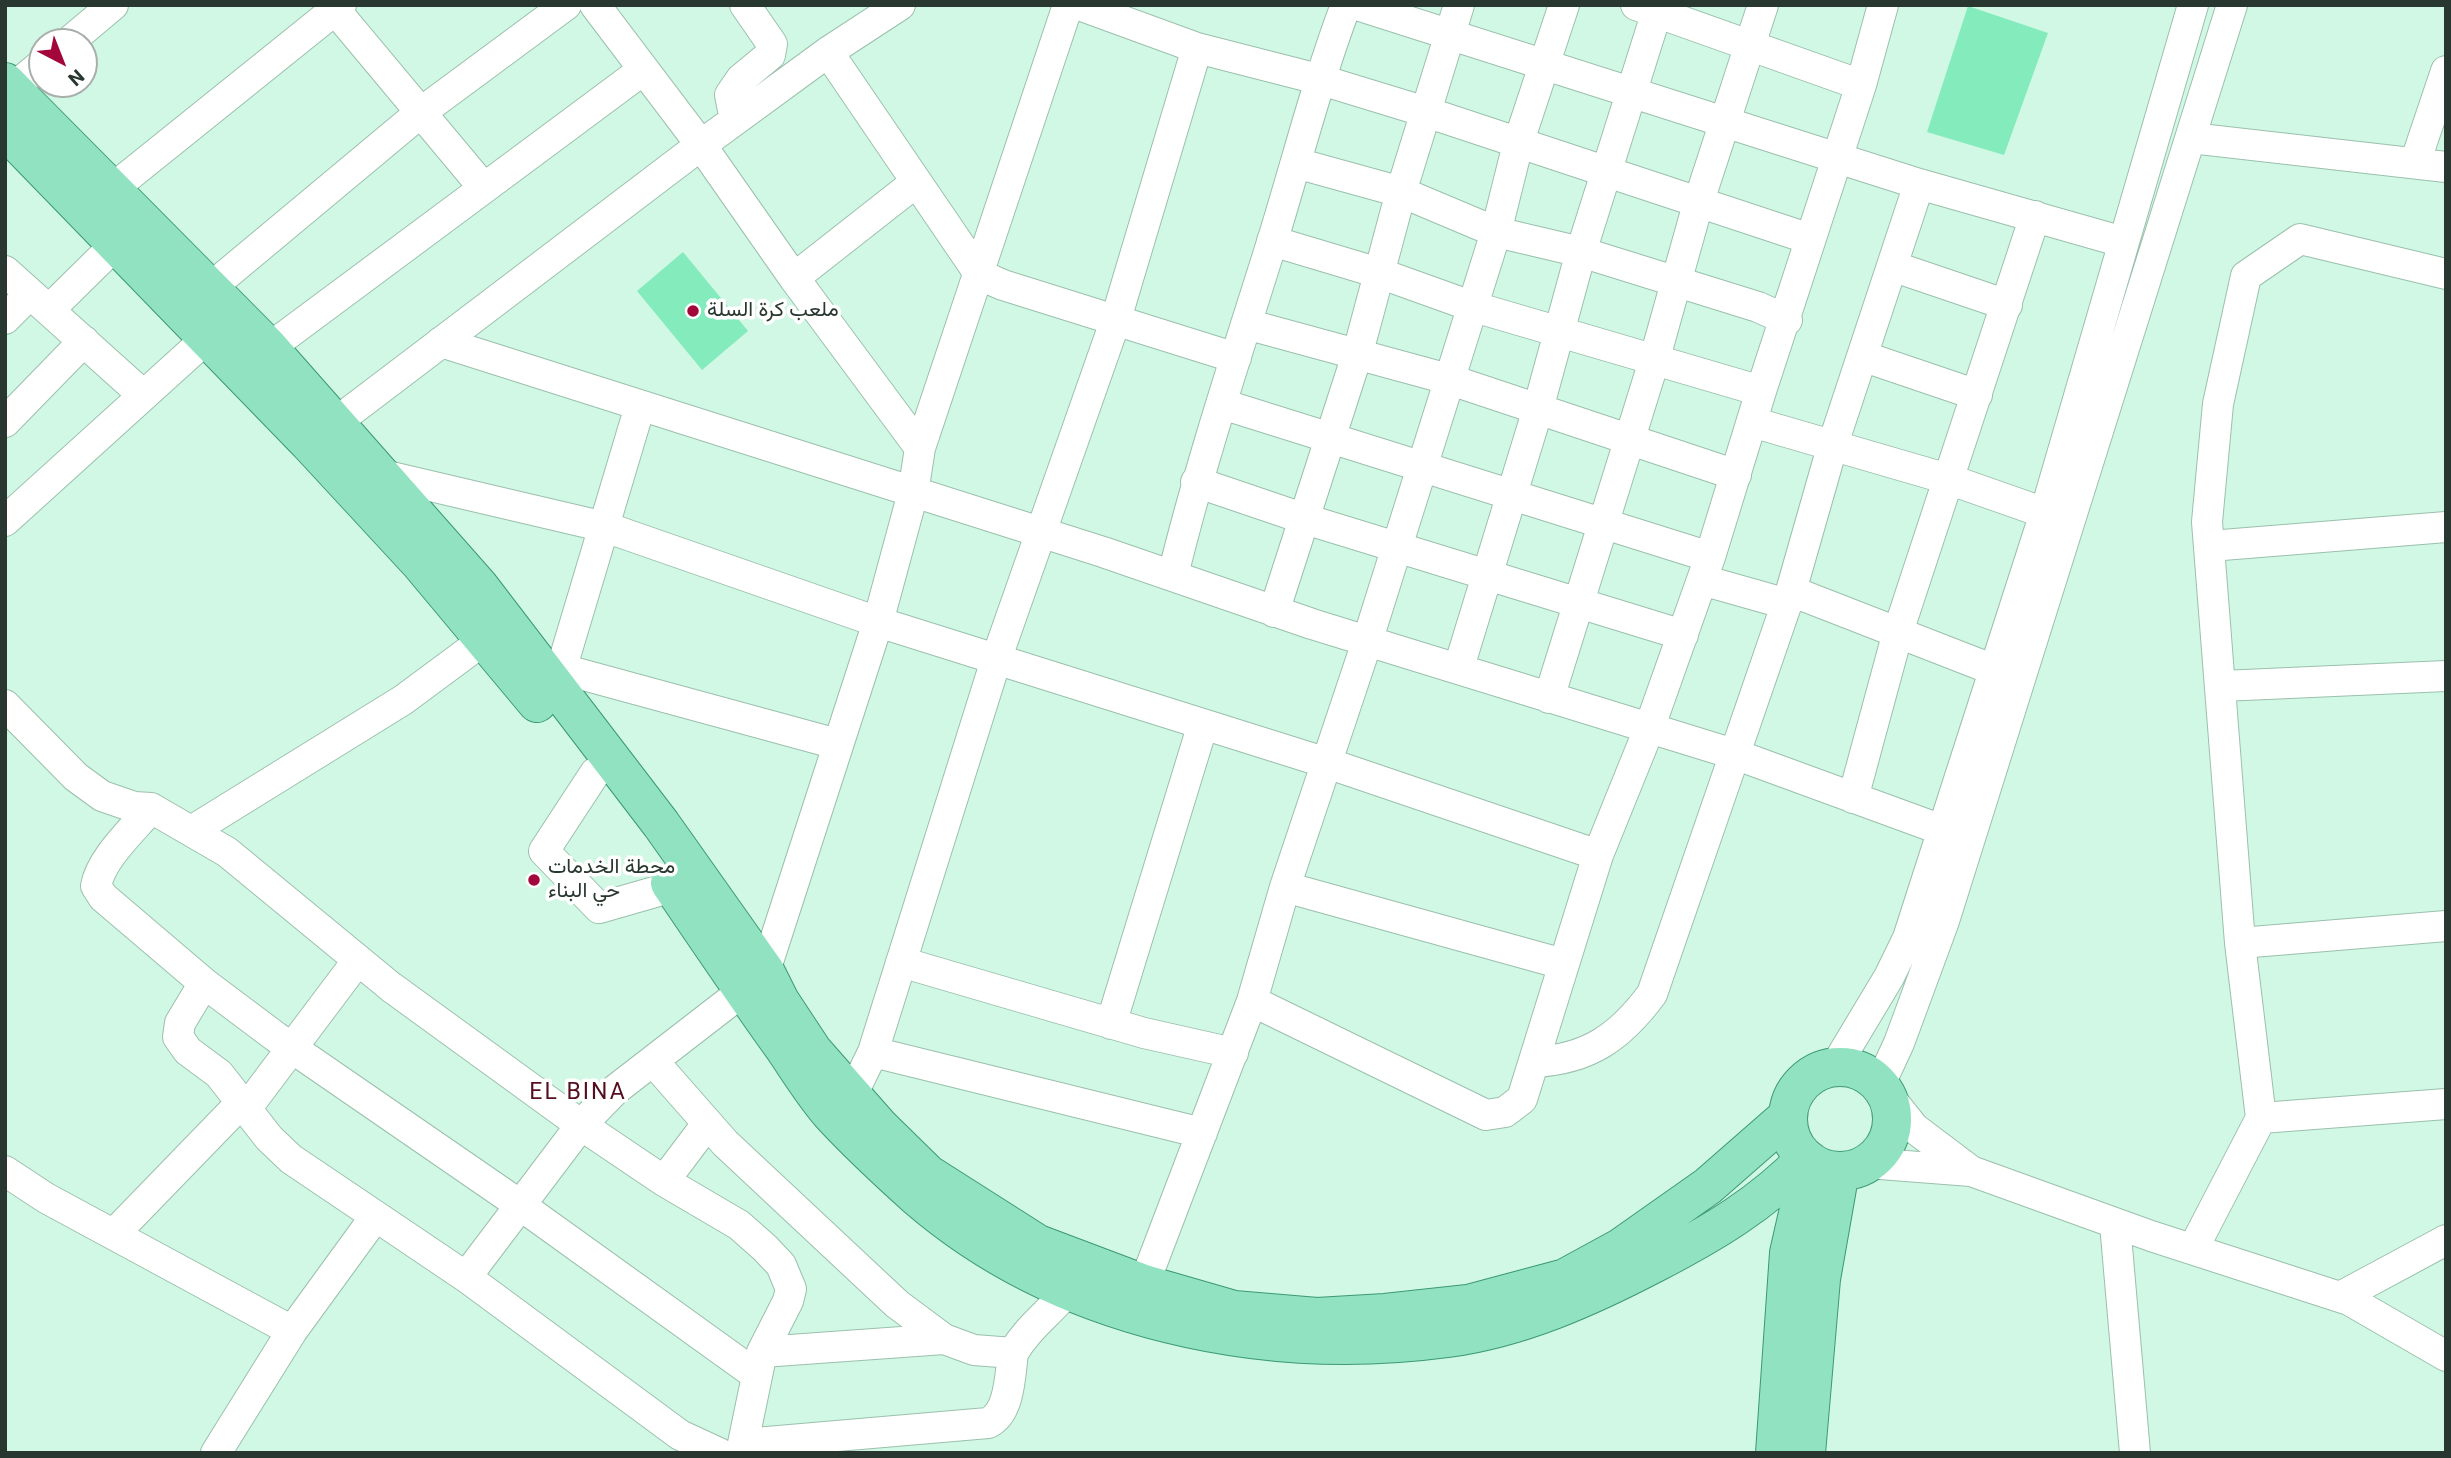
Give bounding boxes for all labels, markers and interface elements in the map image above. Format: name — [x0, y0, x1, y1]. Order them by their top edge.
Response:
north arrow — [28, 28, 98, 98]
text: N — [63, 64, 89, 91]
place label: ملعب كرة السلة — [707, 298, 839, 324]
marker: ملعب كرة السلة — [685, 303, 701, 319]
place label: محطة الخدمات حي البناء — [548, 855, 675, 905]
marker: محطة الخدمات حي البناء — [526, 872, 542, 888]
district label: EL BINA — [530, 1079, 626, 1107]

